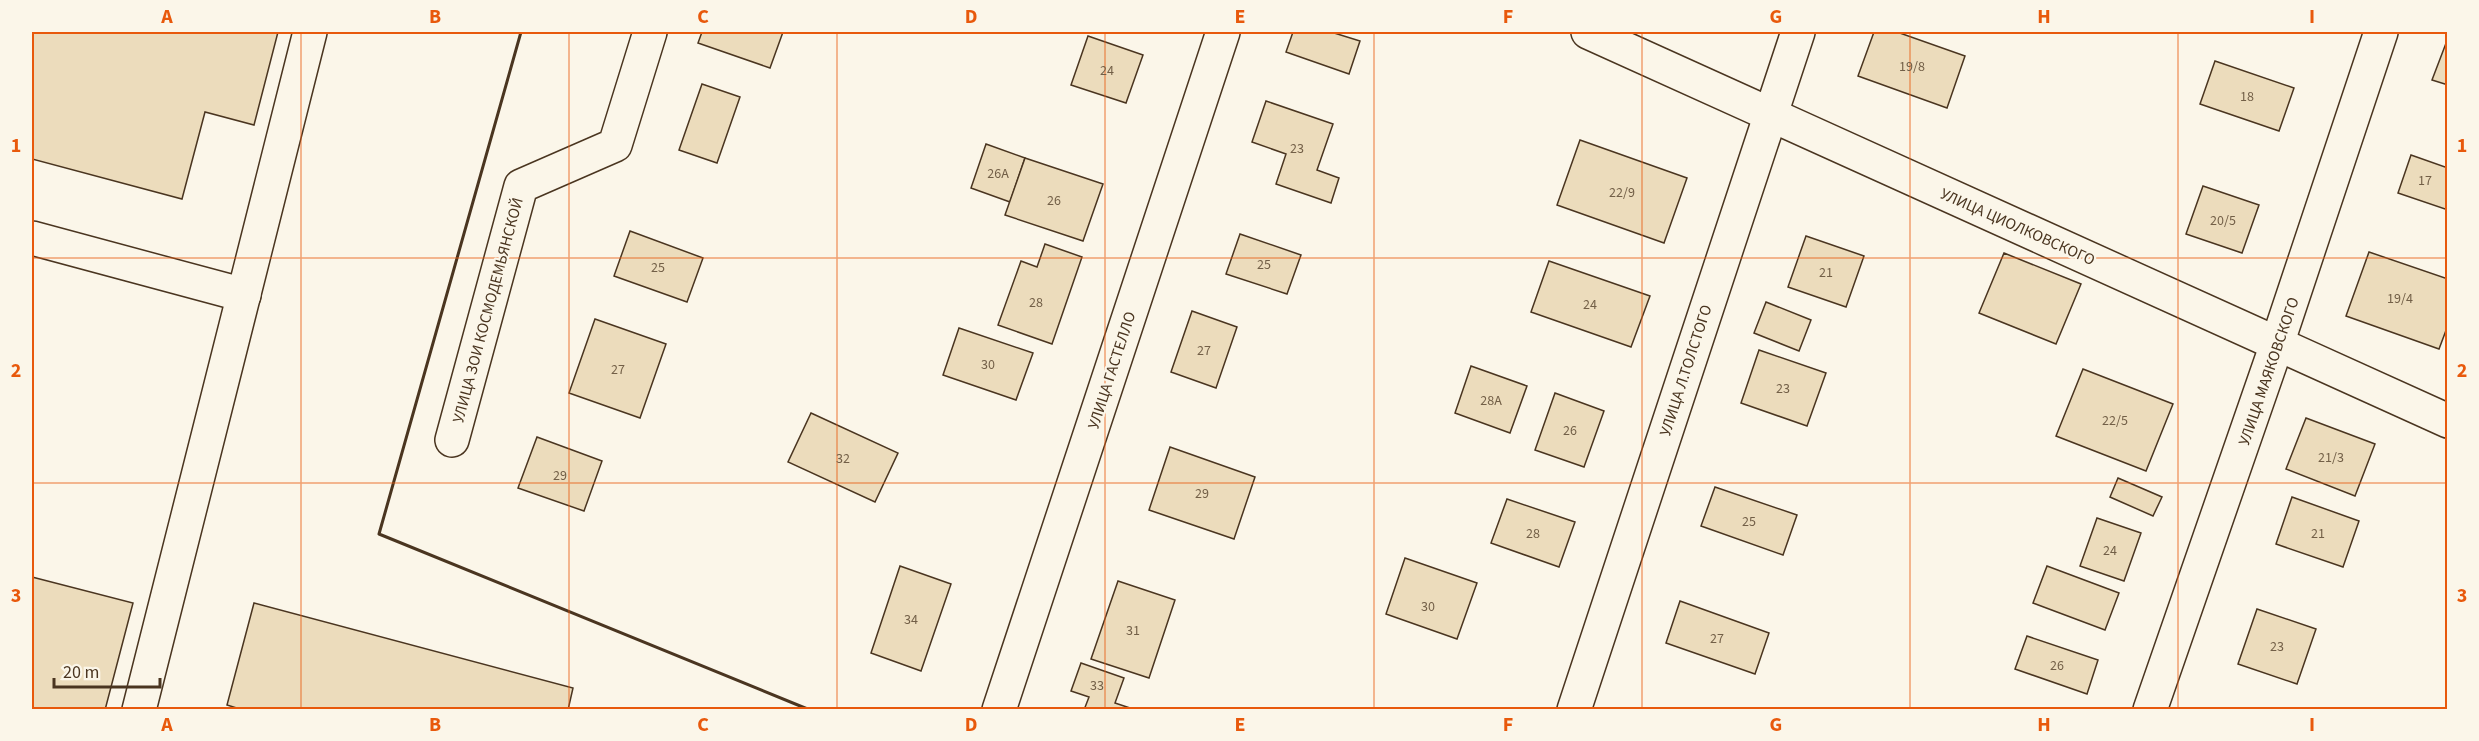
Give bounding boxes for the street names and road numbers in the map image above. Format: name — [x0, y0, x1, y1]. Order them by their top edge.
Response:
street label: УЛИЦА ЦИОЛКОВСКОГО — [1937, 183, 2098, 271]
street label: УЛИЦА ЗОИ КОСМОДЕМЬЯНСКОЙ — [447, 195, 529, 425]
street label: УЛИЦА МАЯКОВСКОГО — [2233, 294, 2305, 448]
street label: УЛИЦА Л.ТОЛСТОГО — [1654, 302, 1718, 439]
street label: УЛИЦА ГАСТЕЛЛО — [1083, 309, 1141, 432]

